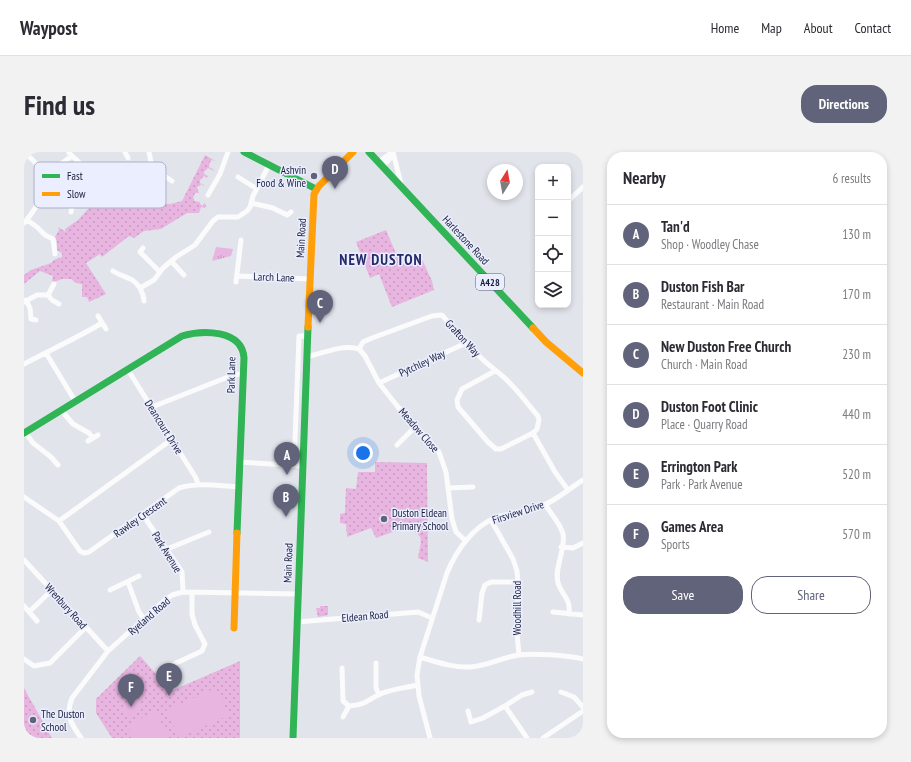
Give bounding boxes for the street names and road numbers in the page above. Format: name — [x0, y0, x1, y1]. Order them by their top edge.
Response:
street label: Harlestone Road — [440, 212, 493, 268]
street label: Main Road — [293, 218, 309, 258]
street label: Larch Lane — [253, 269, 295, 285]
road number: A428 — [476, 274, 504, 290]
street label: Grafton Way — [442, 316, 484, 360]
street label: Pytchley Way — [397, 346, 448, 380]
street label: Park Lane — [224, 356, 238, 393]
street label: Deancourt Drive — [142, 397, 186, 457]
street label: Meadow Close — [396, 405, 442, 456]
street label: Rawley Crescent — [111, 494, 169, 540]
street label: Firsview Drive — [490, 497, 546, 527]
street label: Park Avenue — [149, 529, 185, 576]
street label: Main Road — [280, 543, 296, 583]
street label: Wrenbury Road — [42, 580, 90, 632]
street label: Woodhill Road — [510, 580, 524, 635]
street label: Ryeland Road — [125, 594, 173, 638]
street label: Eldean Road — [341, 607, 389, 625]

